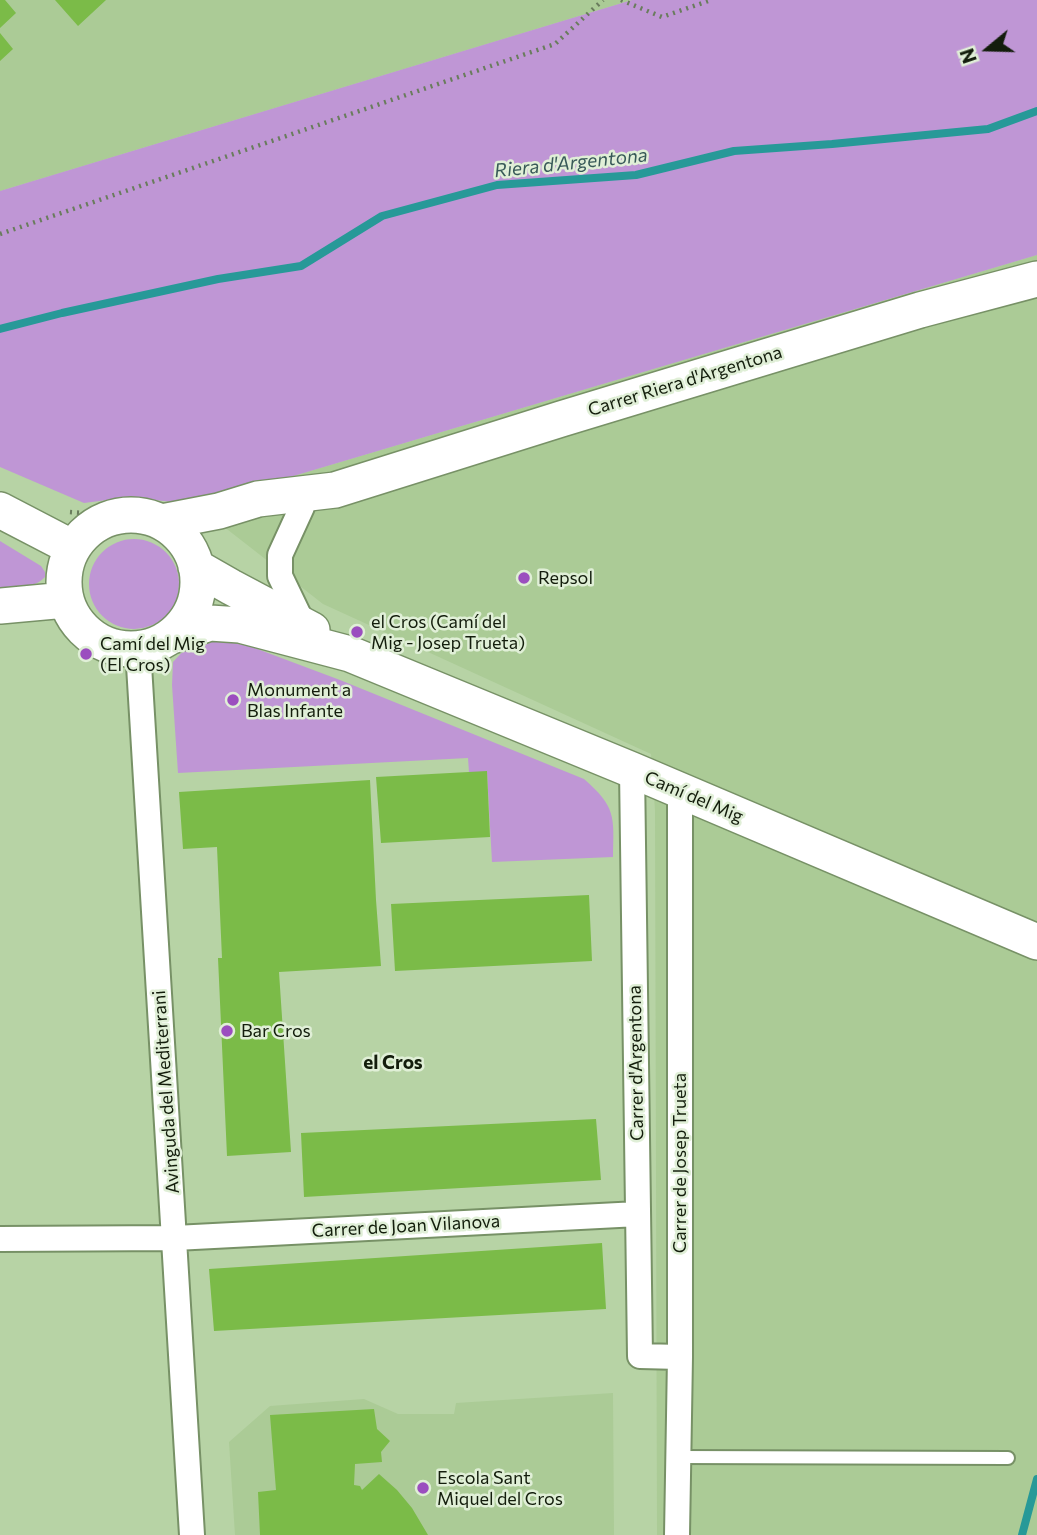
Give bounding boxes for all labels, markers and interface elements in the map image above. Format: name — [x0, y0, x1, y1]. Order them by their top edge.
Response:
north arrow — [953, 14, 1023, 84]
text: N — [954, 46, 981, 66]
water label: Riera d'Argentona — [493, 144, 649, 182]
street label: Carrer Riera d'Argentona — [585, 341, 785, 421]
place label: Repsol — [538, 567, 593, 589]
marker: Repsol — [516, 570, 532, 586]
place label: el Cros (Camí del Mig - Josep Trueta) — [371, 611, 525, 654]
marker: el Cros (Camí del Mig - Josep Trueta) — [349, 624, 365, 640]
place label: Camí del Mig (El Cros) — [100, 633, 205, 676]
marker: Camí del Mig (El Cros) — [78, 646, 94, 662]
place label: Monument a Blas Infante — [247, 679, 351, 722]
marker: Monument a Blas Infante — [225, 692, 241, 708]
street label: Camí del Mig — [641, 767, 747, 827]
street label: Carrer d'Argentona — [624, 985, 648, 1141]
street label: Avinguda del Mediterrani — [148, 990, 184, 1194]
place label: Bar Cros — [241, 1020, 311, 1042]
marker: Bar Cros — [219, 1023, 235, 1039]
district label: el Cros — [363, 1052, 423, 1074]
street label: Carrer de Josep Trueta — [669, 1073, 691, 1253]
street label: Carrer de Joan Vilanova — [311, 1210, 501, 1242]
place label: Escola Sant Miquel del Cros — [437, 1467, 563, 1510]
marker: Escola Sant Miquel del Cros — [415, 1480, 431, 1496]

